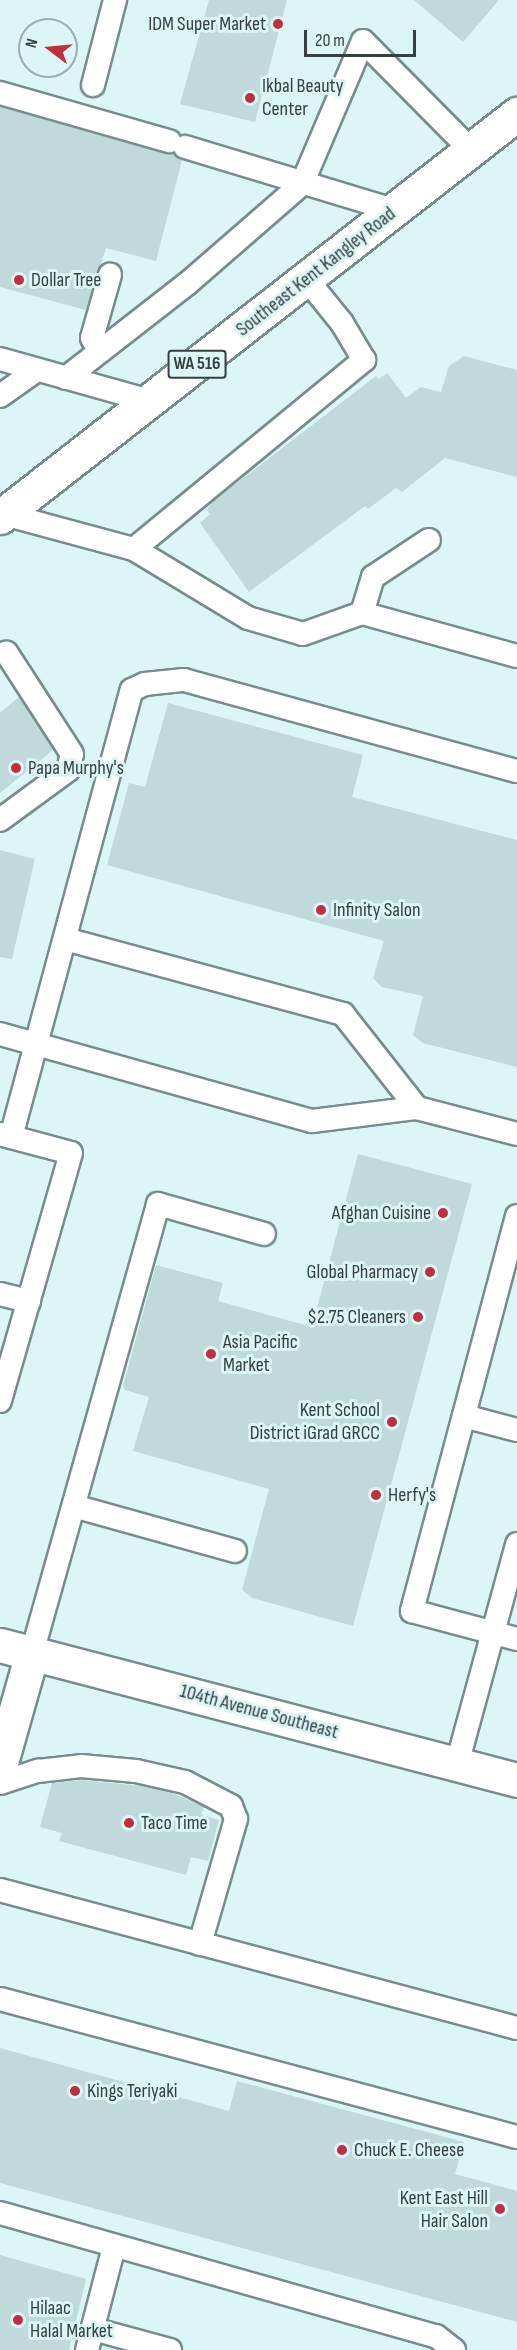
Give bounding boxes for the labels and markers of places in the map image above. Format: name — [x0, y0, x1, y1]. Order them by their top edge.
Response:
place label: IDM Super Market — [148, 12, 266, 36]
marker: IDM Super Market — [271, 17, 285, 31]
place label: Ikbal Beauty Center — [262, 74, 343, 121]
marker: Ikbal Beauty Center — [243, 91, 257, 105]
place label: Dollar Tree — [31, 268, 101, 292]
marker: Dollar Tree — [12, 273, 26, 287]
place label: Papa Murphy's — [28, 756, 124, 780]
marker: Papa Murphy's — [9, 761, 23, 775]
place label: Infinity Salon — [333, 898, 420, 922]
marker: Infinity Salon — [314, 903, 328, 917]
place label: Afghan Cuisine — [332, 1201, 431, 1225]
marker: Afghan Cuisine — [436, 1206, 450, 1220]
place label: Global Pharmacy — [307, 1260, 418, 1284]
marker: Global Pharmacy — [423, 1265, 437, 1279]
place label: $2.75 Cleaners — [307, 1305, 406, 1329]
marker: $2.75 Cleaners — [411, 1310, 425, 1324]
place label: Asia Pacific Market — [223, 1330, 298, 1377]
marker: Asia Pacific Market — [204, 1347, 218, 1361]
place label: Kent School District iGrad GRCC — [250, 1398, 380, 1445]
marker: Kent School District iGrad GRCC — [385, 1415, 399, 1429]
place label: Herfy's — [388, 1483, 436, 1507]
marker: Herfy's — [369, 1488, 383, 1502]
place label: Taco Time — [141, 1811, 208, 1835]
marker: Taco Time — [122, 1816, 136, 1830]
place label: Kings Teriyaki — [87, 2079, 177, 2103]
marker: Kings Teriyaki — [68, 2084, 82, 2098]
place label: Chuck E. Cheese — [354, 2138, 464, 2162]
marker: Chuck E. Cheese — [335, 2143, 349, 2157]
place label: Kent East Hill Hair Salon — [400, 2186, 488, 2233]
marker: Kent East Hill Hair Salon — [493, 2202, 507, 2216]
place label: Hilaac Halal Market — [30, 2296, 113, 2343]
marker: Hilaac Halal Market — [11, 2313, 25, 2327]

